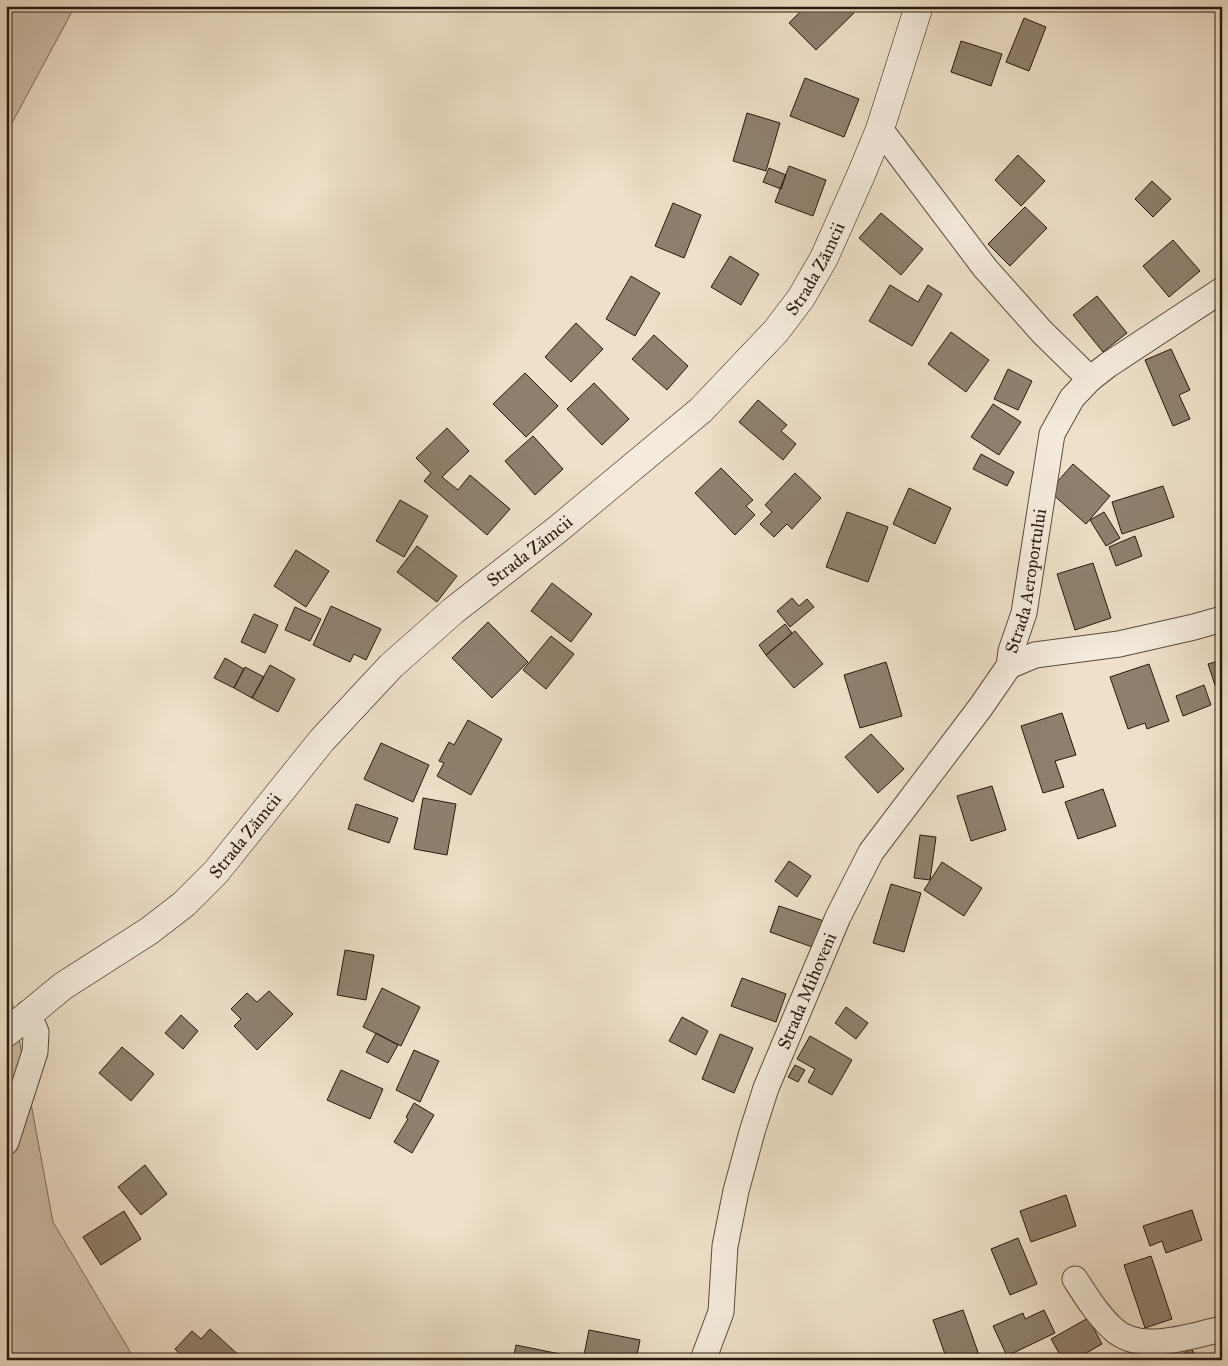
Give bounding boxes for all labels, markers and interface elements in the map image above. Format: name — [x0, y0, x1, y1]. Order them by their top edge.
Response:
street label: Strada Zămcii — [781, 219, 850, 320]
street label: Strada Aeroportului — [1000, 507, 1051, 656]
street label: Strada Zămcii — [482, 511, 577, 592]
street label: Strada Zămcii — [204, 789, 286, 883]
street label: Strada Mihoveni — [772, 929, 841, 1053]

